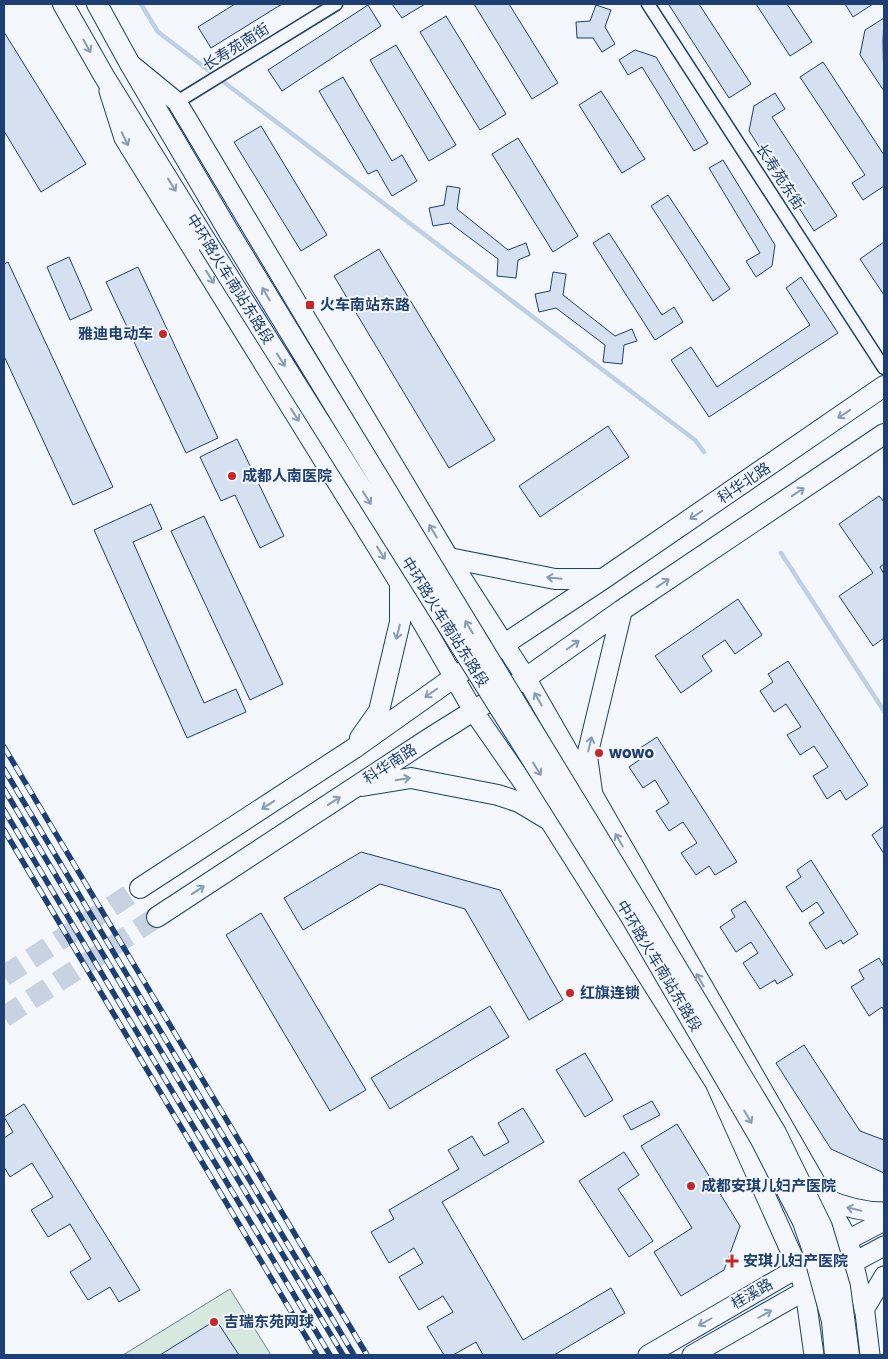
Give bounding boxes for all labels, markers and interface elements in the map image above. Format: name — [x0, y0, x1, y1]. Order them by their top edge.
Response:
street label: 长寿苑南街 — [198, 18, 273, 75]
one-way arrow — [82, 39, 92, 54]
one-way arrow — [120, 131, 130, 146]
street label: 长寿苑东街 — [751, 140, 810, 214]
one-way arrow — [167, 178, 177, 192]
street label: 中环路火车南站东路段 — [182, 210, 279, 348]
one-way arrow — [205, 270, 215, 284]
one-way arrow — [261, 287, 271, 301]
place label: 火车南站东路 — [320, 294, 410, 315]
marker: 火车南站东路 — [304, 299, 316, 311]
place label: 雅迪电动车 — [78, 323, 153, 344]
marker: 雅迪电动车 — [157, 328, 169, 340]
one-way arrow — [276, 352, 286, 366]
one-way arrow — [291, 408, 301, 422]
one-way arrow — [837, 409, 851, 419]
street label: 科华北路 — [713, 457, 774, 508]
place label: 成都人南医院 — [242, 465, 332, 486]
marker: 成都人南医院 — [226, 470, 238, 482]
one-way arrow — [790, 487, 804, 497]
one-way arrow — [363, 490, 373, 504]
one-way arrow — [689, 511, 703, 521]
one-way arrow — [428, 525, 438, 539]
one-way arrow — [376, 546, 386, 560]
street label: 中环路火车南站东路段 — [397, 553, 494, 691]
one-way arrow — [546, 573, 562, 583]
one-way arrow — [656, 578, 670, 588]
one-way arrow — [464, 620, 474, 634]
one-way arrow — [393, 624, 402, 640]
one-way arrow — [566, 640, 580, 650]
one-way arrow — [425, 688, 438, 699]
one-way arrow — [533, 691, 543, 706]
one-way arrow — [586, 737, 595, 753]
street label: 科华南路 — [359, 738, 421, 789]
place label: wowo — [609, 742, 655, 763]
marker: wowo — [593, 747, 605, 759]
one-way arrow — [533, 761, 543, 775]
one-way arrow — [395, 774, 411, 784]
one-way arrow — [327, 795, 341, 806]
one-way arrow — [261, 799, 275, 810]
one-way arrow — [614, 832, 624, 847]
one-way arrow — [191, 885, 205, 895]
street label: 中环路火车南站东路段 — [612, 896, 707, 1035]
one-way arrow — [695, 974, 705, 988]
place label: 红旗连锁 — [580, 982, 640, 1003]
marker: 红旗连锁 — [564, 987, 576, 999]
one-way arrow — [744, 1110, 754, 1124]
place label: 成都安琪儿妇产医院 — [701, 1175, 836, 1196]
marker: 成都安琪儿妇产医院 — [685, 1180, 697, 1192]
one-way arrow — [846, 1204, 862, 1213]
place label: 安琪儿妇产医院 — [743, 1250, 848, 1271]
marker: 安琪儿妇产医院 — [725, 1254, 739, 1268]
street label: 桂溪路 — [727, 1273, 776, 1314]
one-way arrow — [757, 1308, 771, 1318]
place label: 吉瑞东苑网球 — [224, 1311, 314, 1332]
marker: 吉瑞东苑网球 — [208, 1316, 220, 1328]
one-way arrow — [698, 1318, 712, 1328]

